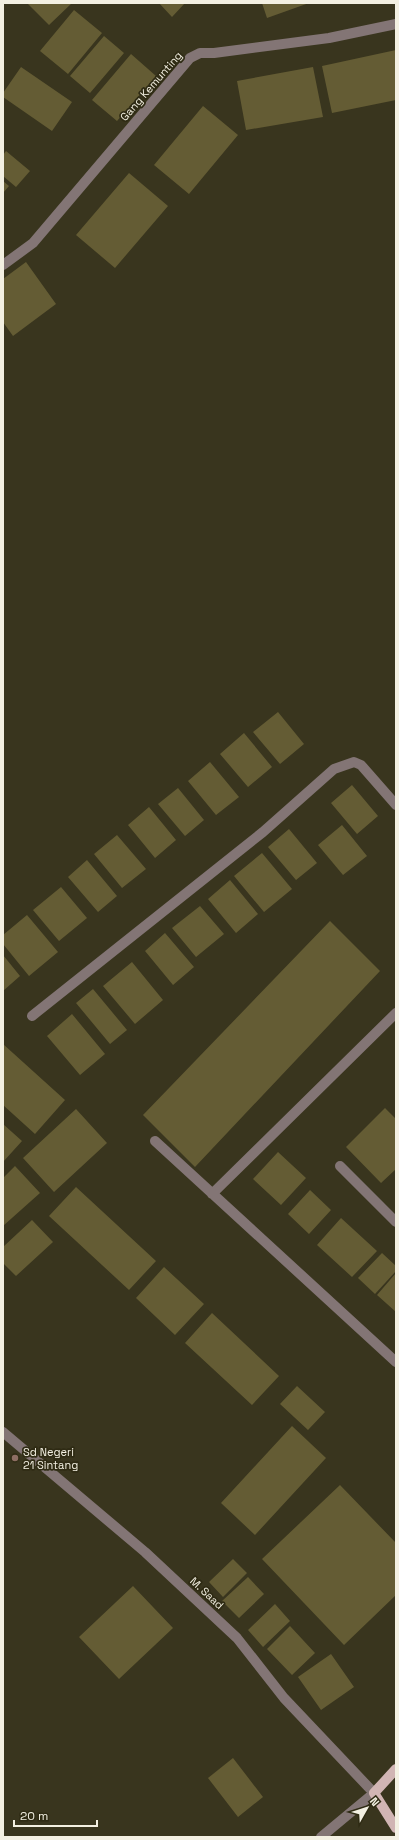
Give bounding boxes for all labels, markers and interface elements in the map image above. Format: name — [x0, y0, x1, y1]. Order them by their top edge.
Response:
street label: Gang Kemunting — [117, 48, 185, 124]
place label: Sd Negeri 21 Sintang — [23, 1445, 78, 1472]
marker: Sd Negeri 21 Sintang — [10, 1453, 20, 1463]
street label: M. Saad — [187, 1574, 227, 1612]
north arrow — [347, 1788, 387, 1828]
text: N — [367, 1794, 383, 1809]
scale bar — [14, 1802, 97, 1828]
text: 20 m — [20, 1808, 48, 1824]

